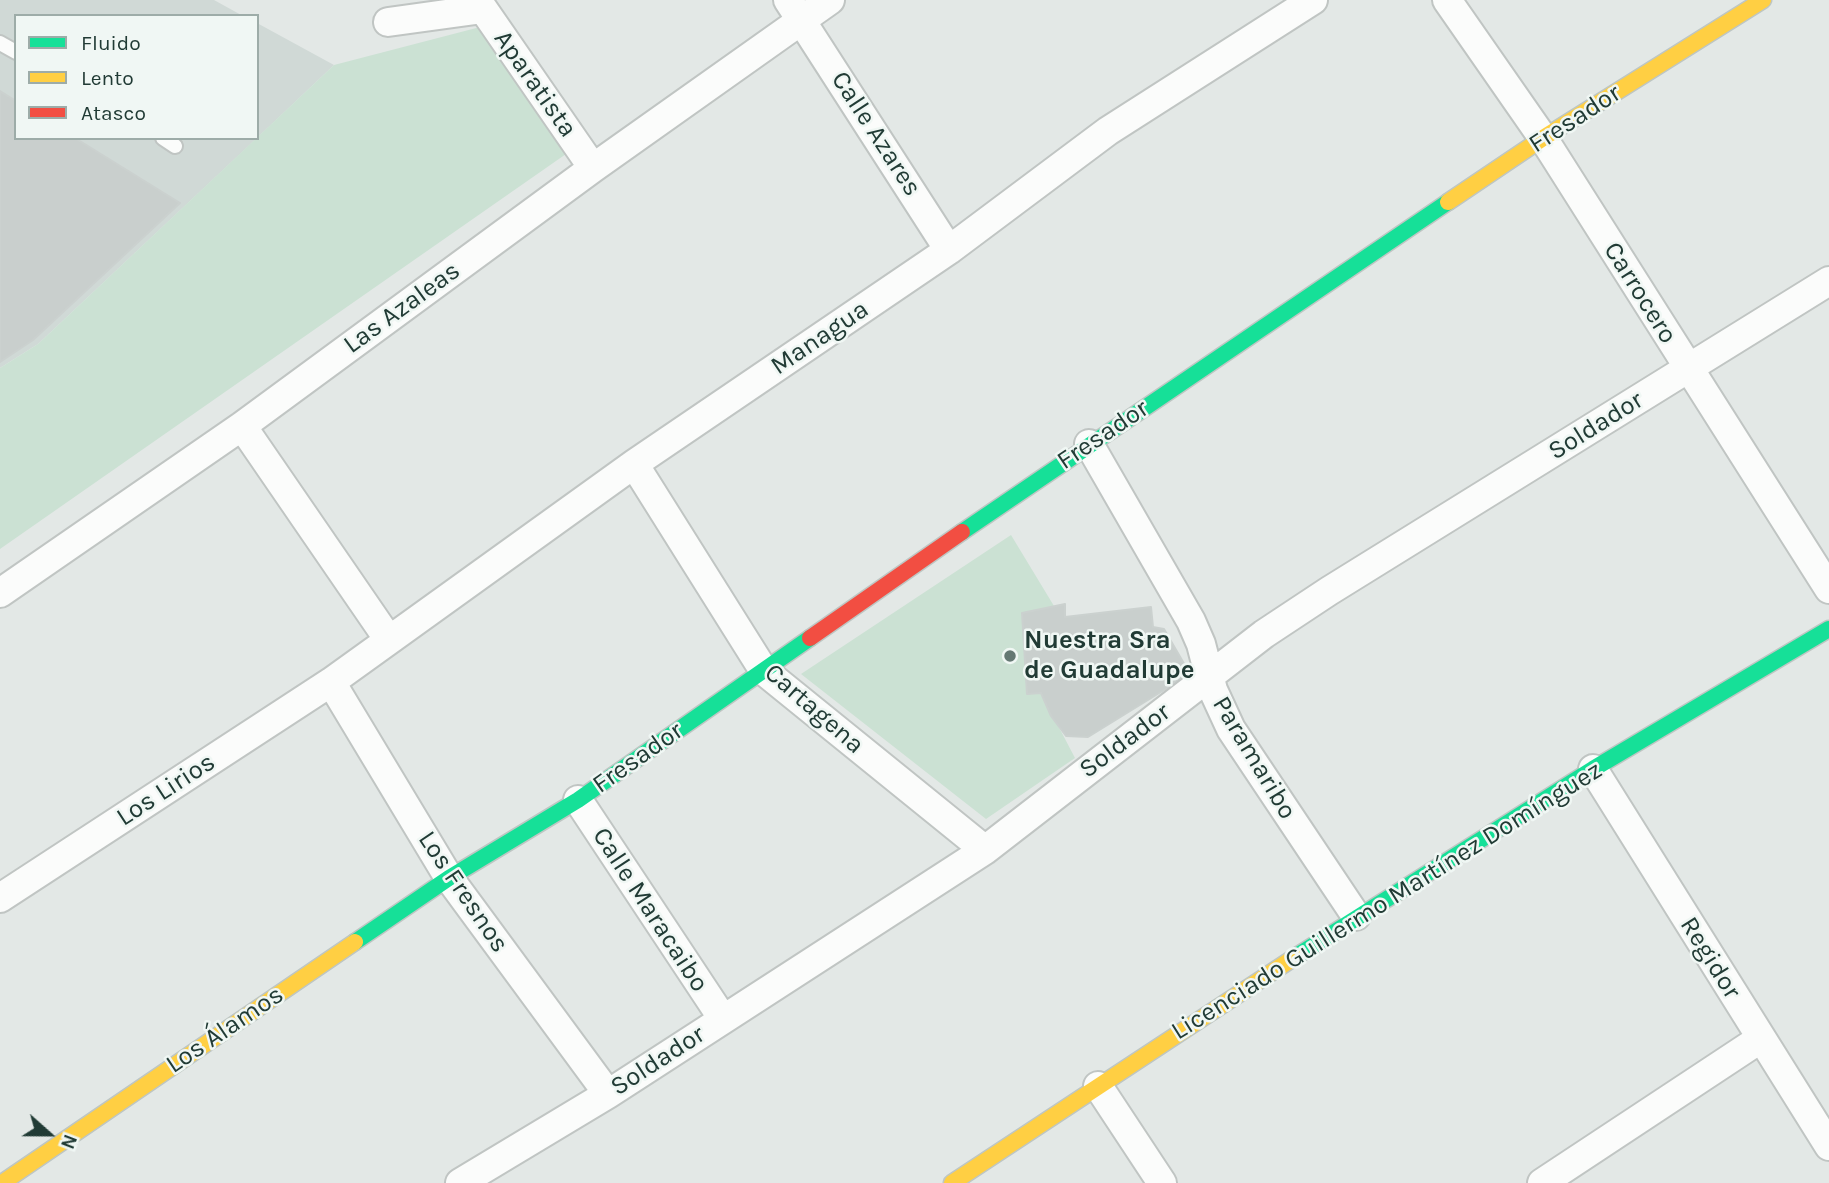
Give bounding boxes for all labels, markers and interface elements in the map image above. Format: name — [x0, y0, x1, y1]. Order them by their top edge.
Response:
legend — [14, 14, 259, 140]
street label: Aparatista — [487, 24, 583, 144]
text: Fluido — [81, 31, 141, 55]
text: Lento — [81, 66, 134, 90]
street label: Calle Azares — [824, 66, 928, 202]
street label: Fresador — [1523, 78, 1627, 160]
text: Atasco — [81, 101, 146, 125]
street label: Carrocero — [1597, 237, 1683, 349]
street label: Las Azaleas — [338, 255, 466, 361]
street label: Managua — [765, 294, 875, 382]
street label: Soldador — [1543, 385, 1649, 467]
street label: Fresador — [1051, 393, 1155, 477]
place label: Nuestra Sra de Guadalupe — [1024, 625, 1194, 686]
marker: Nuestra Sra de Guadalupe — [1002, 648, 1018, 664]
street label: Cartagena — [758, 657, 870, 761]
street label: Paramaribo — [1205, 691, 1303, 825]
street label: Soldador — [1073, 697, 1177, 785]
street label: Fresador — [587, 716, 689, 800]
street label: Los Lirios — [111, 747, 221, 833]
street label: Licenciado Guillermo Martínez Domínguez — [1166, 755, 1608, 1047]
street label: Calle Maracaibo — [585, 822, 715, 998]
street label: Los Fresnos — [411, 825, 515, 959]
street label: Regidor — [1673, 911, 1747, 1005]
street label: Los Álamos — [160, 979, 290, 1081]
street label: Soldador — [605, 1019, 711, 1103]
north arrow — [14, 1099, 84, 1169]
text: N — [56, 1131, 81, 1152]

